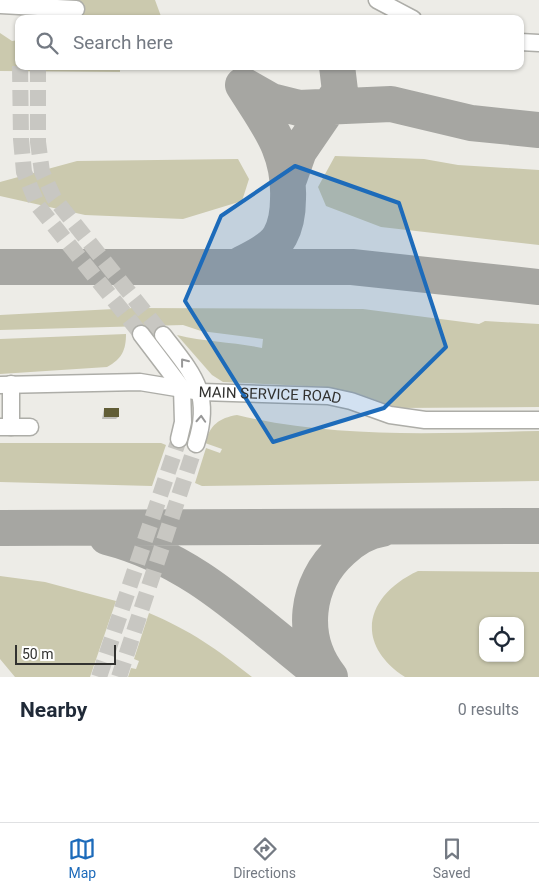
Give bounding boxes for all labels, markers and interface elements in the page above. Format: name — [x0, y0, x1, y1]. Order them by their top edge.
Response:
search box — [15, 15, 524, 70]
icon: search — [33, 29, 61, 57]
text: Search here — [73, 31, 173, 54]
one-way arrow — [181, 359, 189, 368]
street label: MAIN SERVICE ROAD — [198, 383, 343, 408]
one-way arrow — [195, 414, 206, 422]
map controls — [479, 617, 524, 662]
button: locate — [479, 617, 524, 662]
scale bar — [15, 642, 116, 665]
text: 50 m — [22, 646, 54, 662]
text: Nearby — [20, 698, 87, 722]
text: 0 results — [458, 700, 519, 719]
tab: Map — [68, 835, 96, 881]
tab: Directions — [233, 835, 296, 881]
tab: Saved — [433, 835, 471, 881]

